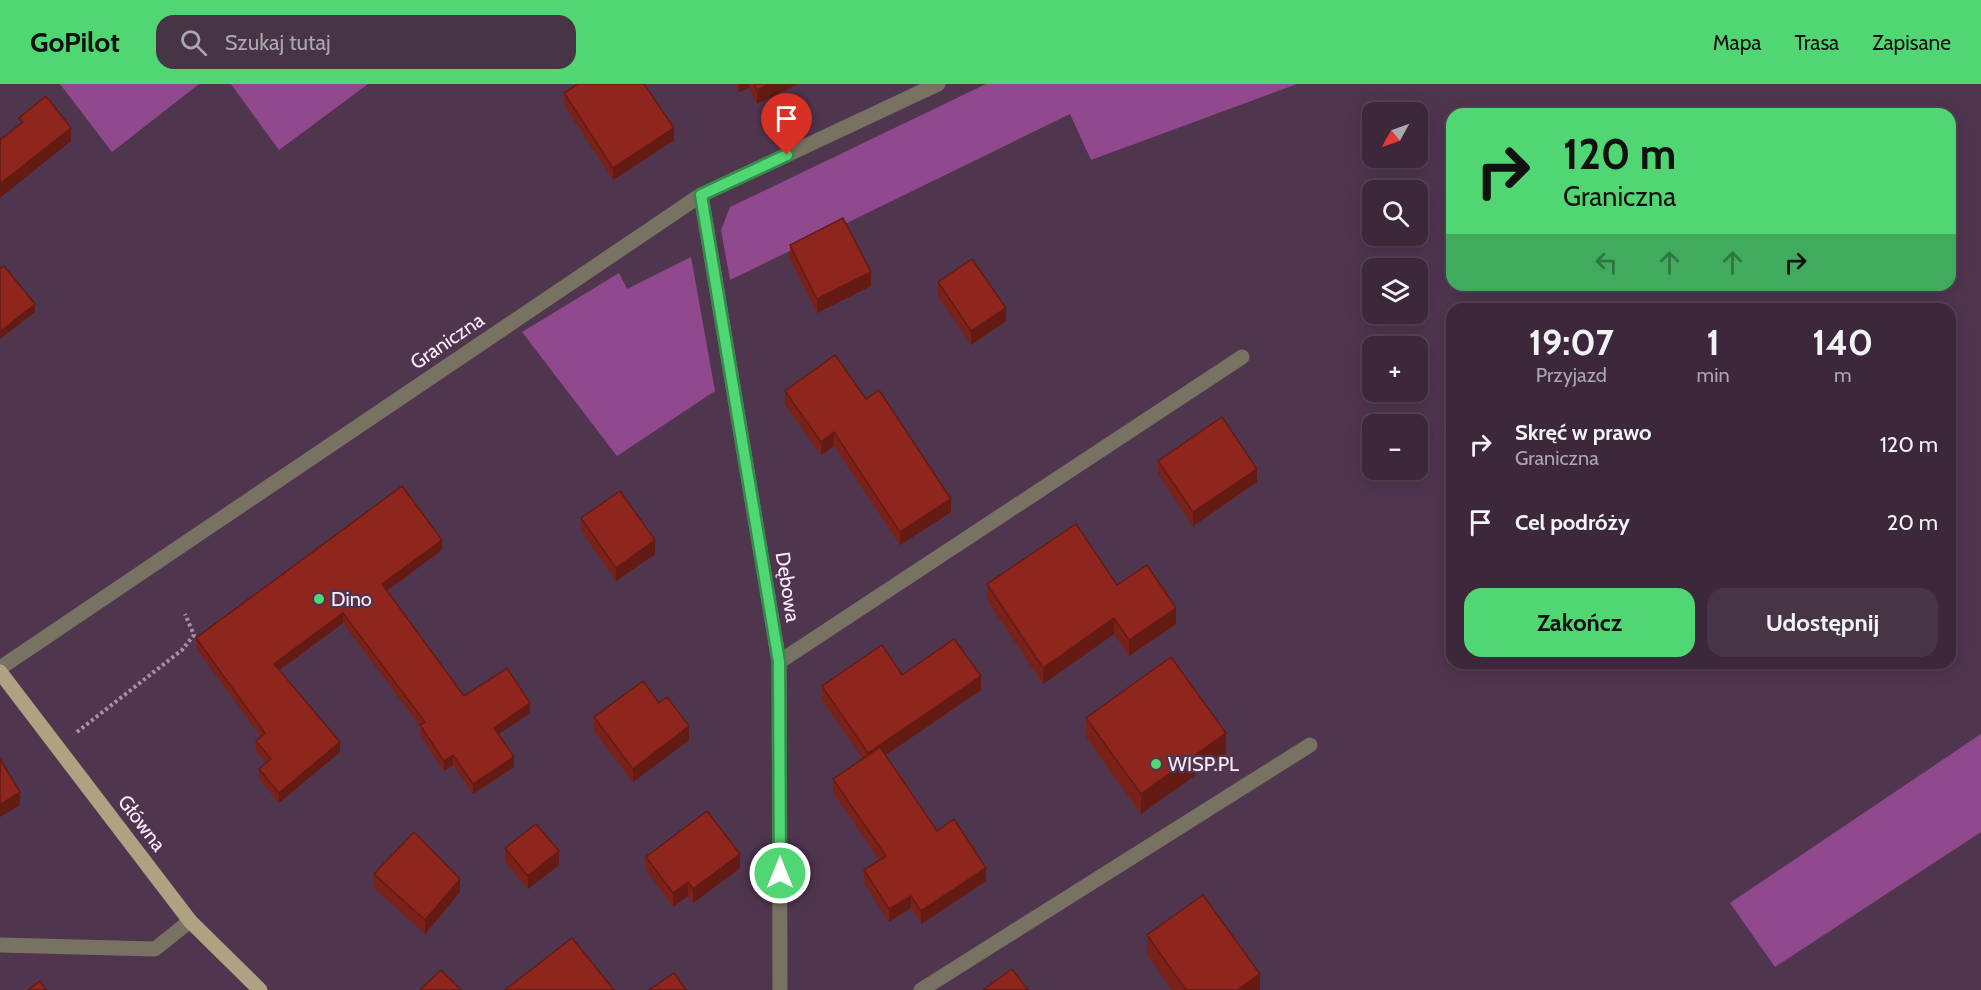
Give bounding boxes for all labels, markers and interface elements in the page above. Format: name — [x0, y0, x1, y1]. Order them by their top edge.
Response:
search box — [156, 15, 576, 69]
text: GoPilot — [30, 25, 120, 59]
icon: search — [177, 26, 210, 59]
text: Szukaj tutaj — [225, 29, 331, 56]
text: Mapa — [1713, 30, 1761, 55]
text: Trasa — [1794, 30, 1839, 55]
text: Zapisane — [1872, 30, 1951, 55]
pin — [761, 93, 812, 155]
icon: arrive — [770, 102, 803, 135]
north arrow — [1362, 102, 1428, 168]
map controls — [1362, 102, 1428, 480]
text: 120 m — [1563, 128, 1676, 180]
icon: right — [1464, 132, 1542, 210]
button: search — [1362, 180, 1428, 246]
text: Graniczna — [1563, 180, 1676, 213]
icon: left — [1590, 246, 1623, 279]
icon: ahead — [1653, 246, 1686, 279]
icon: ahead — [1716, 246, 1749, 279]
icon: right — [1779, 246, 1812, 279]
button: layers — [1362, 258, 1428, 324]
street label: Graniczna — [406, 307, 489, 374]
text: 19:07 — [1529, 320, 1614, 364]
text: 1 — [1706, 320, 1720, 364]
text: 140 — [1812, 320, 1873, 364]
button: + — [1362, 336, 1428, 402]
text: Przyjazd — [1536, 363, 1607, 387]
text: min — [1697, 363, 1730, 387]
text: m — [1834, 363, 1852, 387]
button: − — [1362, 414, 1428, 480]
text: Skręć w prawo — [1515, 419, 1652, 446]
icon: right — [1464, 428, 1497, 461]
text: 120 m — [1880, 431, 1938, 458]
text: Graniczna — [1515, 446, 1599, 470]
icon: arrive — [1464, 506, 1497, 539]
text: Cel podróży — [1515, 509, 1630, 536]
text: 20 m — [1887, 509, 1938, 536]
street label: Dębowa — [771, 550, 805, 624]
place label: Dino — [331, 587, 372, 611]
button: Zakończ — [1464, 588, 1695, 657]
button: Udostępnij — [1707, 588, 1938, 657]
marker: Dino — [312, 592, 326, 606]
place label: WISP.PL — [1168, 752, 1239, 776]
marker: WISP.PL — [1149, 757, 1163, 771]
street label: Główna — [113, 790, 171, 856]
position arrow — [748, 841, 812, 905]

